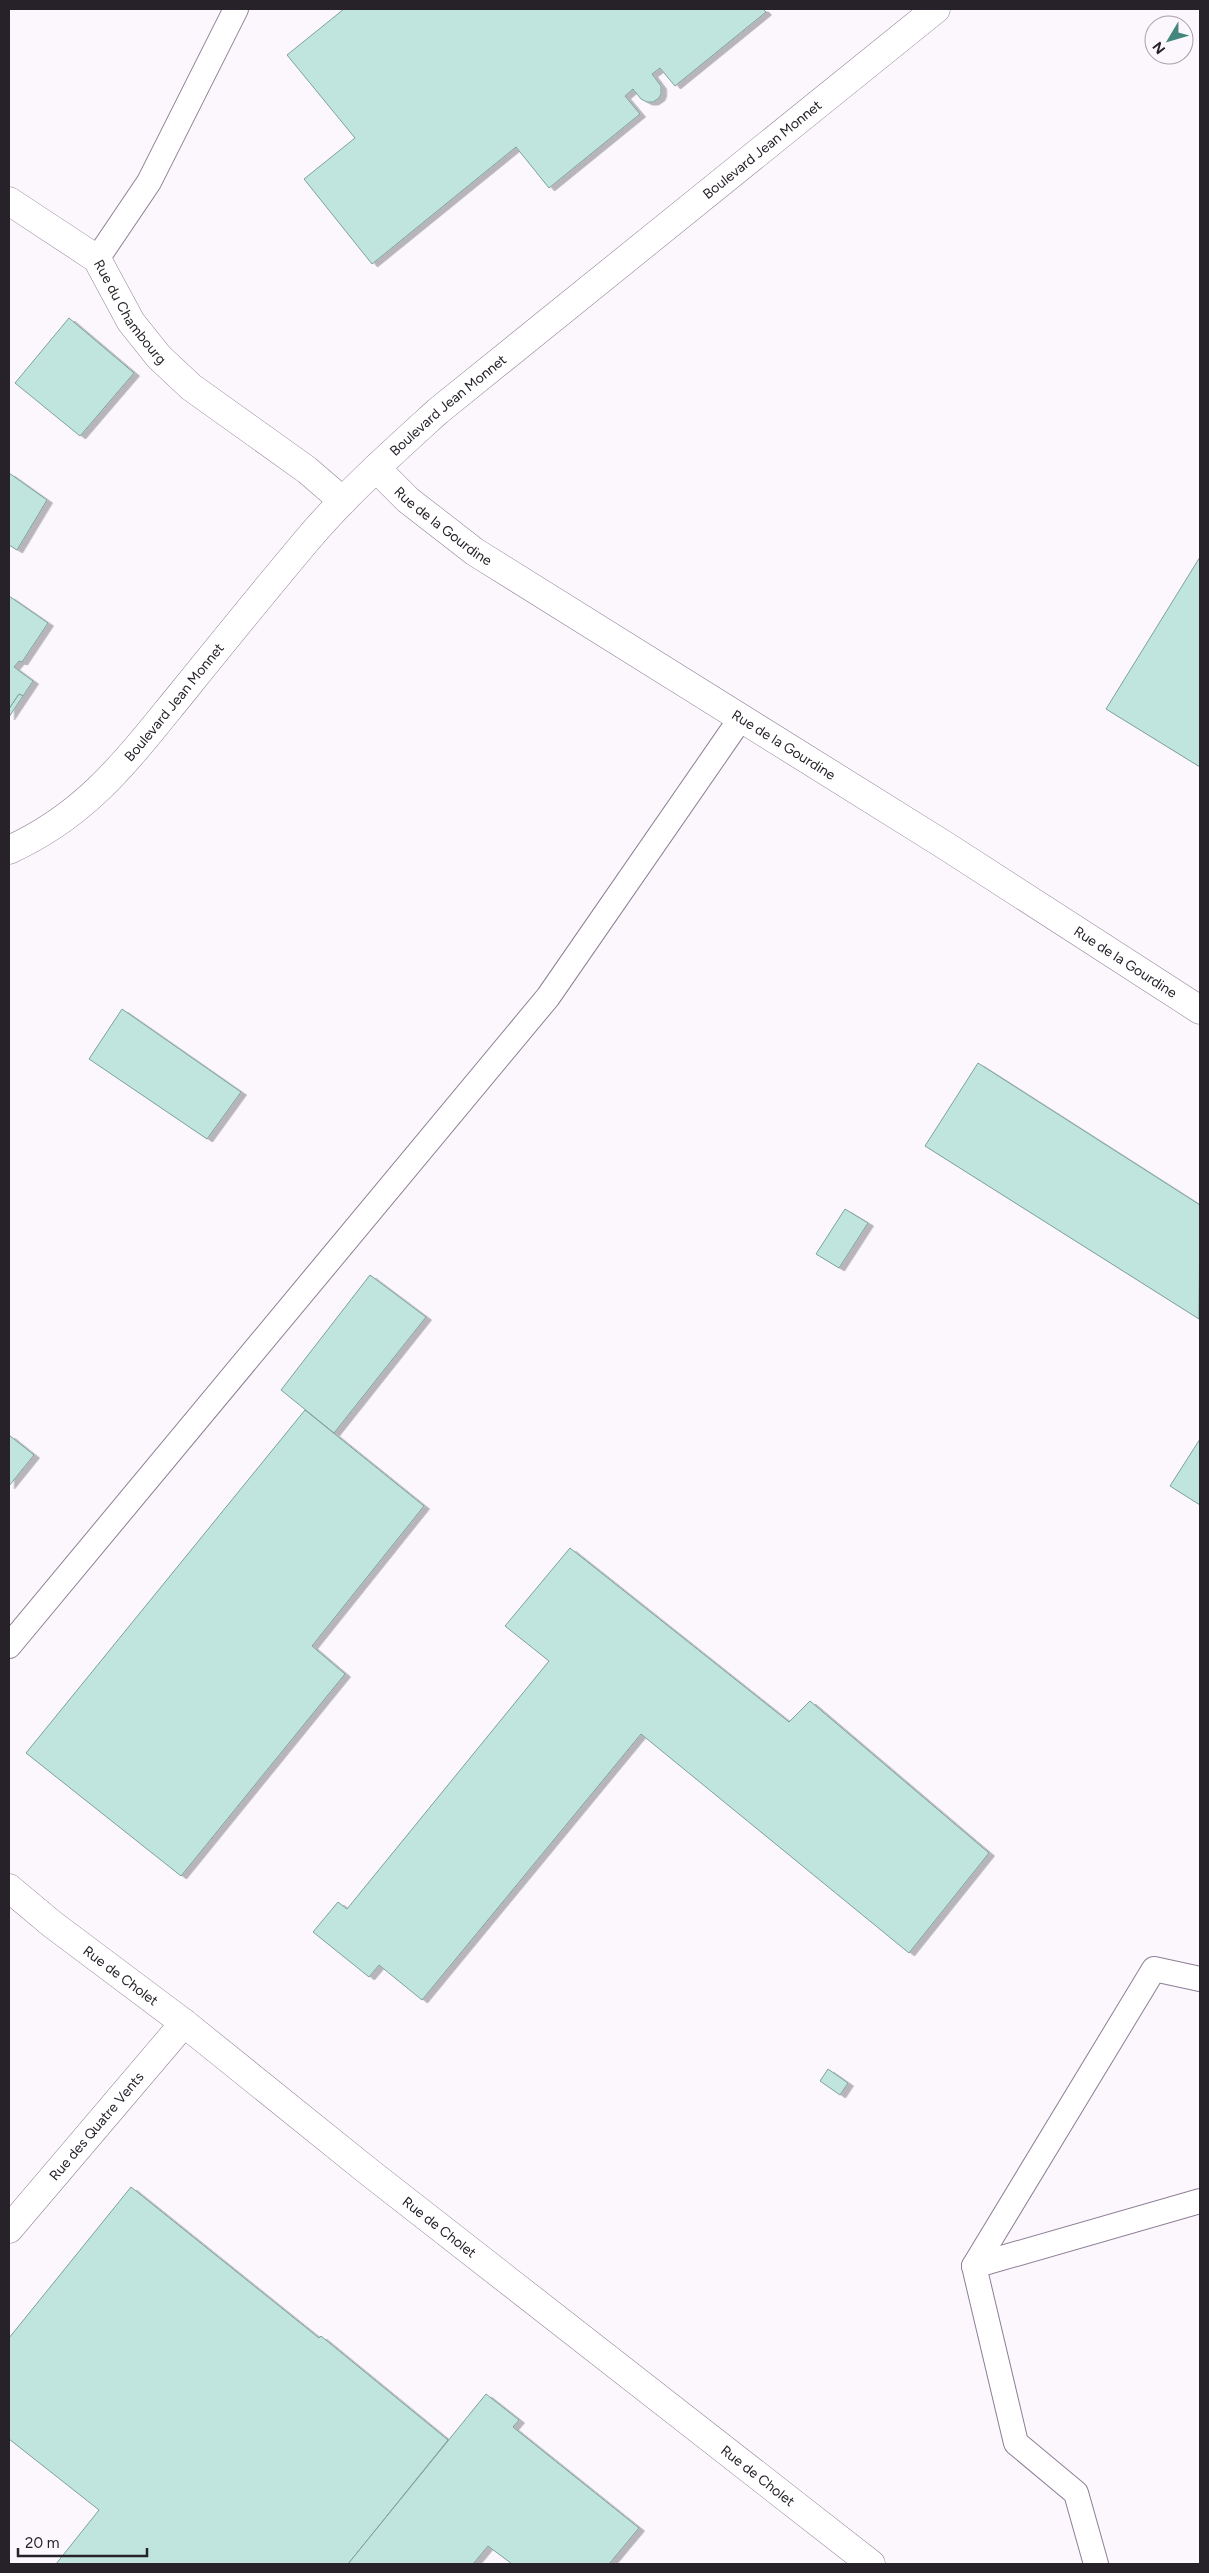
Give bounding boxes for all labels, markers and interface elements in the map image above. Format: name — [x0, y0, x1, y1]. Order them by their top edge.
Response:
north arrow — [1144, 15, 1194, 65]
text: N — [1149, 38, 1169, 57]
street label: Boulevard Jean Monnet — [699, 97, 825, 202]
street label: Rue du Chambourg — [90, 257, 170, 368]
street label: Boulevard Jean Monnet — [386, 351, 510, 459]
street label: Rue de la Gourdine — [391, 483, 495, 569]
street label: Boulevard Jean Monnet — [121, 640, 227, 765]
street label: Rue de la Gourdine — [729, 706, 839, 784]
street label: Rue de la Gourdine — [1071, 923, 1180, 1002]
street label: Rue de Cholet — [80, 1942, 161, 2009]
street label: Rue des Quatre Vents — [46, 2068, 147, 2184]
street label: Rue de Cholet — [399, 2193, 480, 2261]
street label: Rue de Cholet — [718, 2442, 798, 2510]
scale bar — [18, 2526, 146, 2558]
text: 20 m — [25, 2534, 59, 2552]

